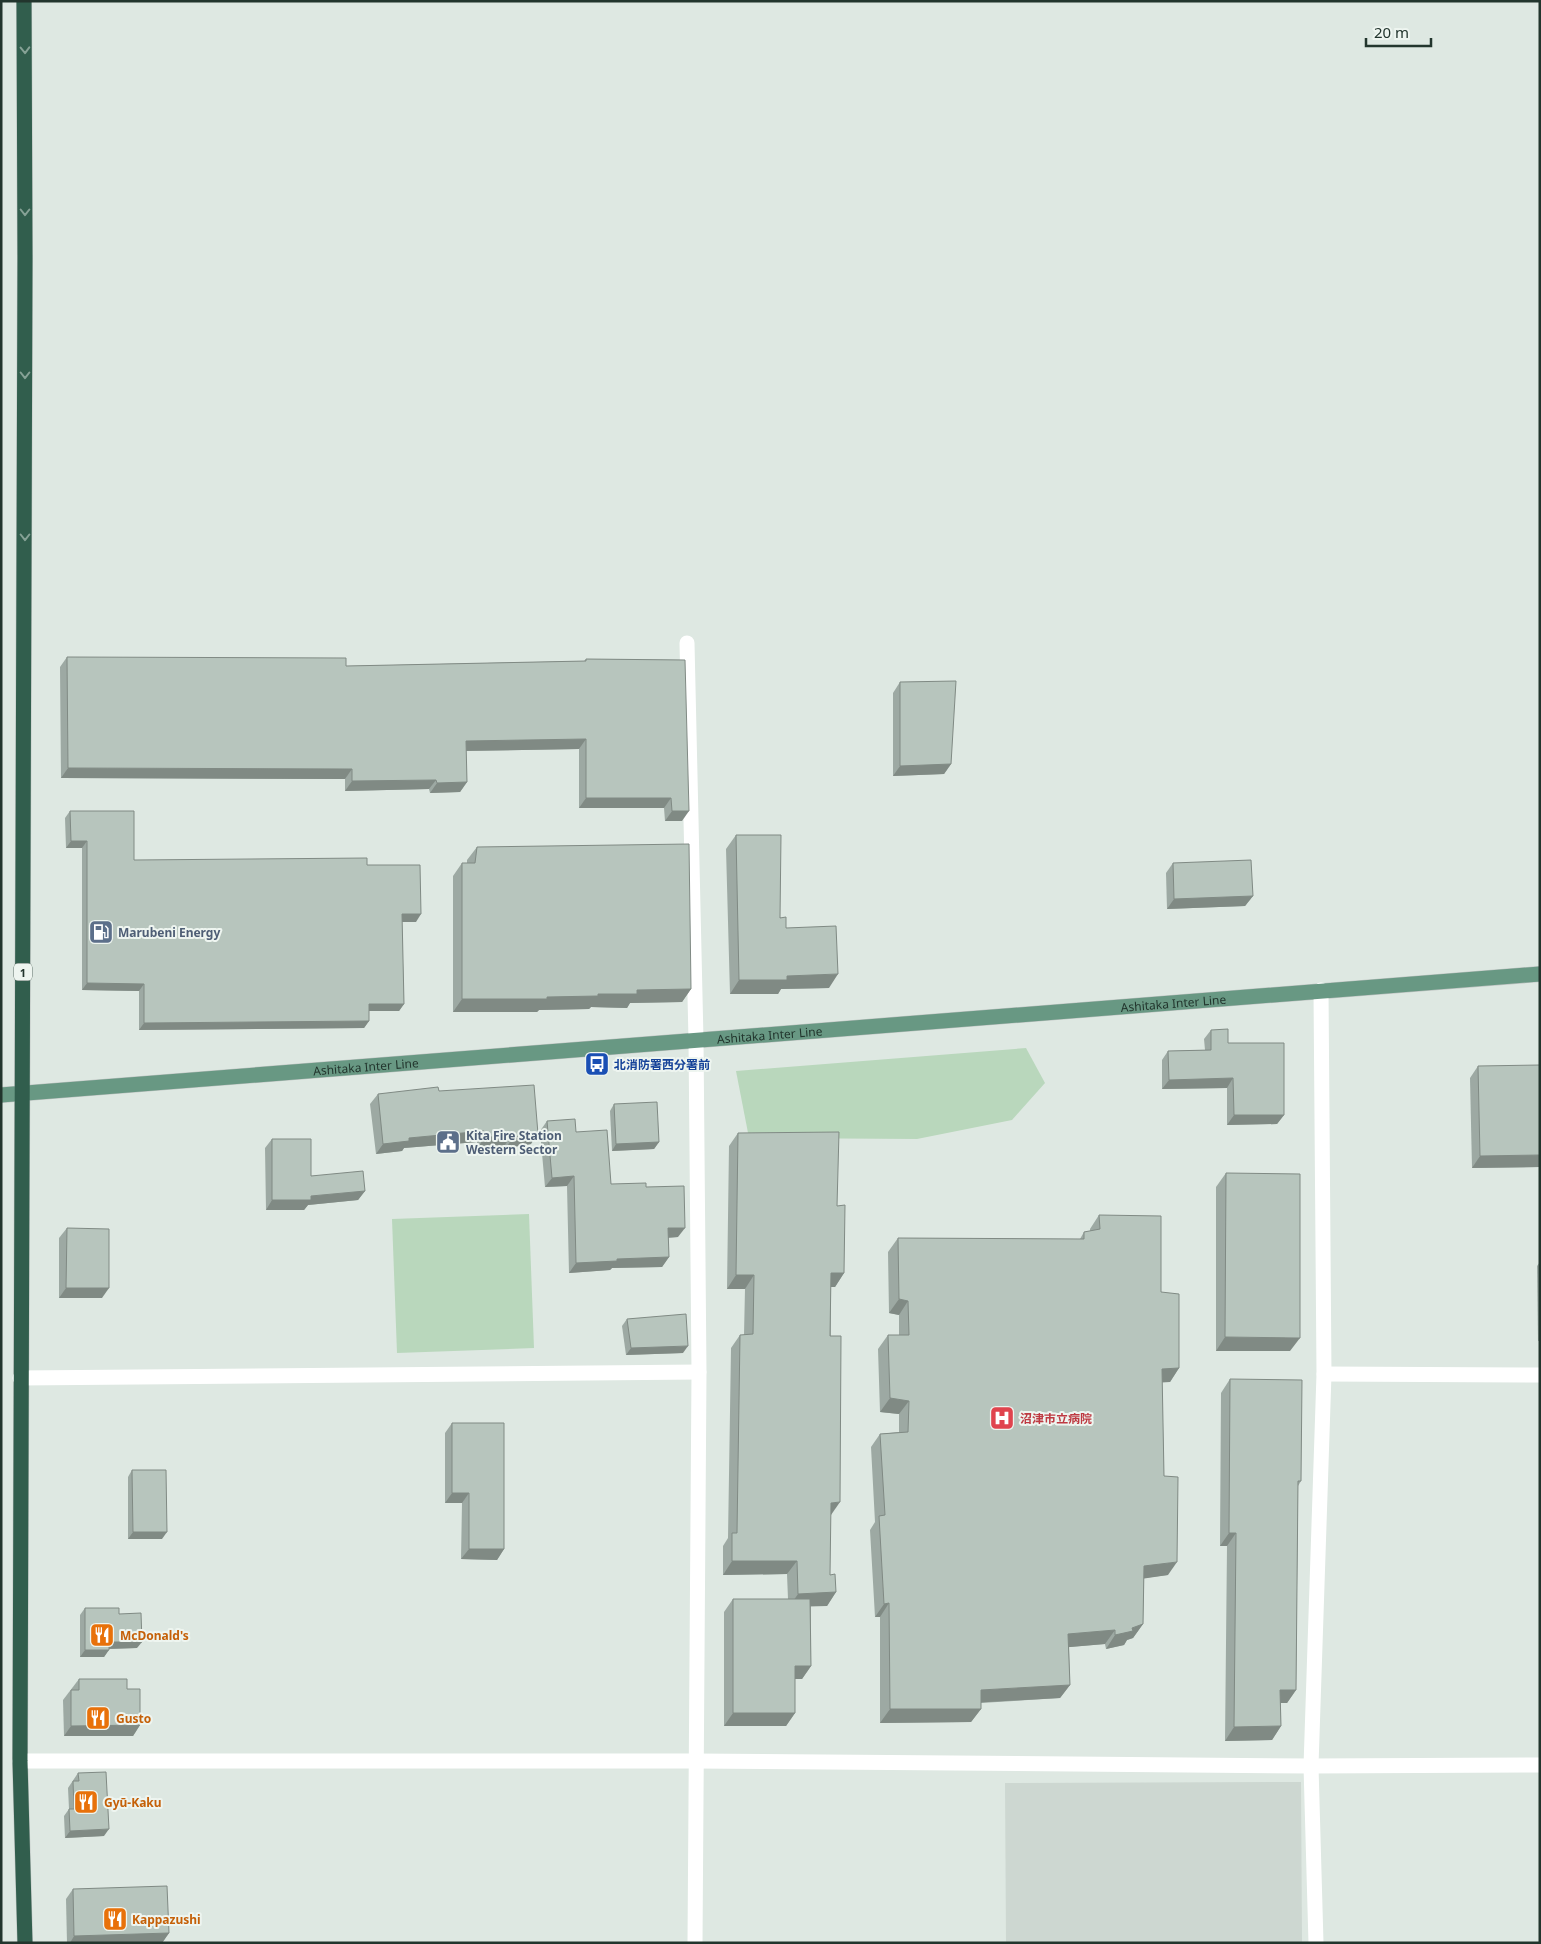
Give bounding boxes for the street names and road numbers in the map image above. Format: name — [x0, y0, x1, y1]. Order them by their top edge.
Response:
road number: 1 — [14, 964, 32, 980]
street label: Ashitaka Inter Line — [1120, 990, 1227, 1015]
street label: Ashitaka Inter Line — [716, 1022, 823, 1047]
street label: Ashitaka Inter Line — [313, 1054, 419, 1079]

